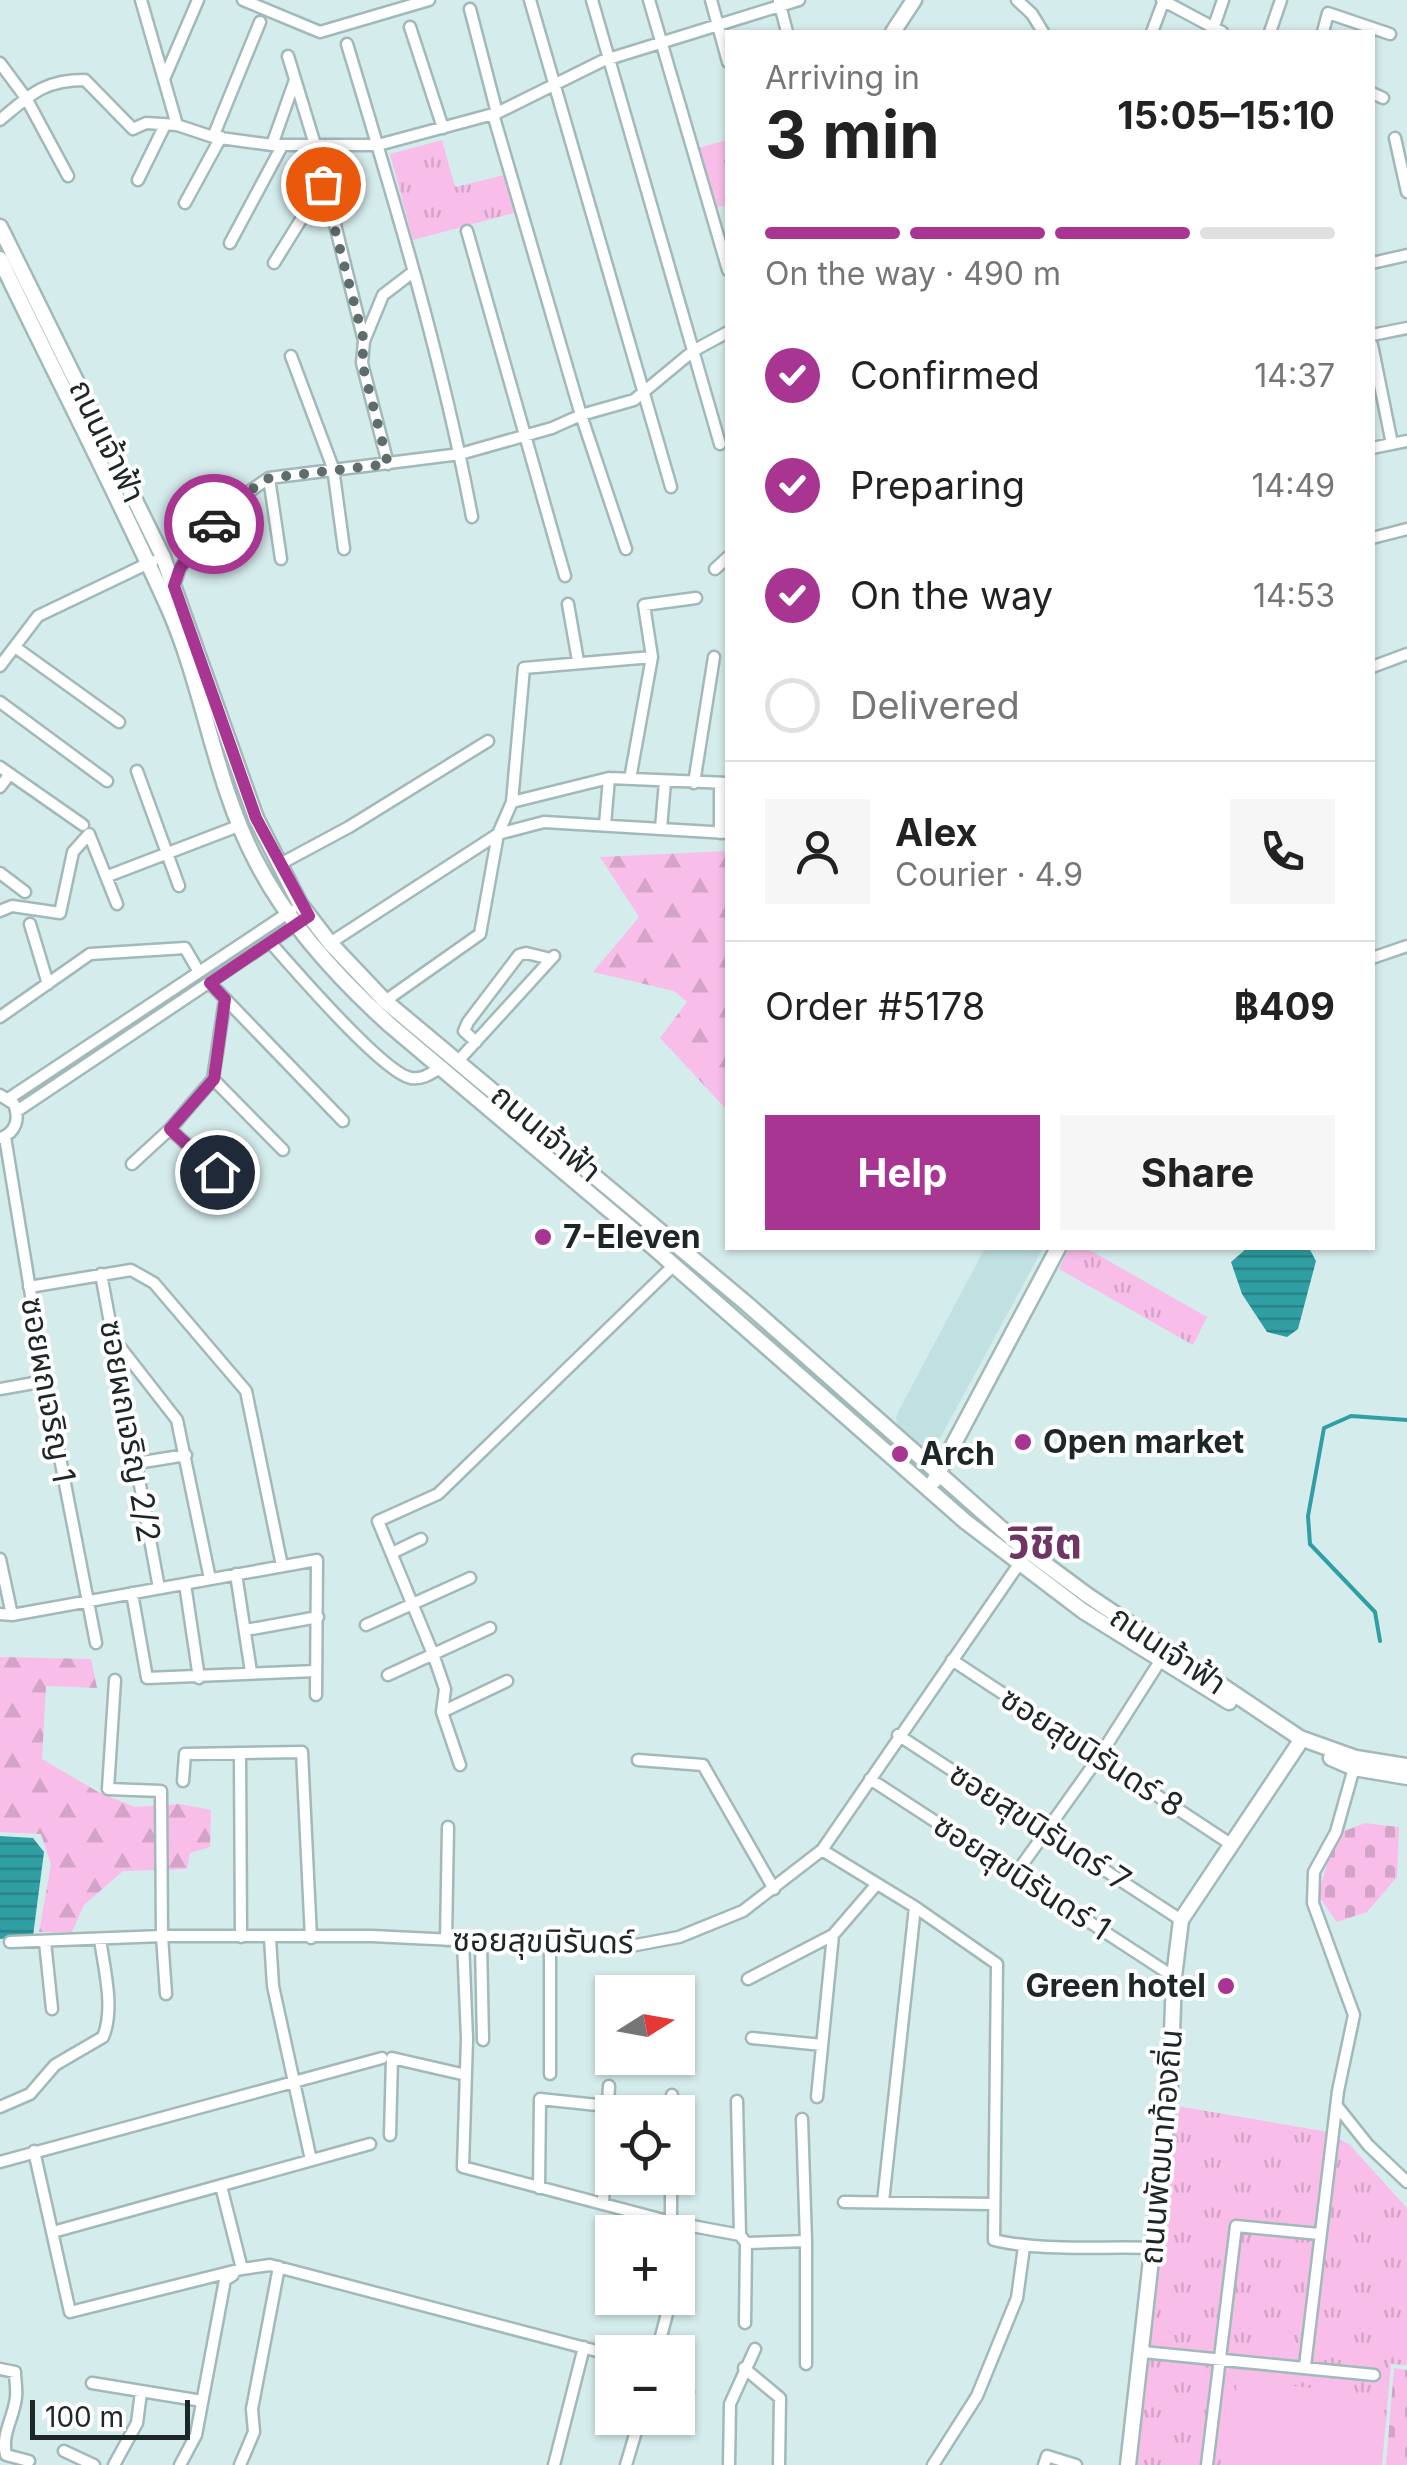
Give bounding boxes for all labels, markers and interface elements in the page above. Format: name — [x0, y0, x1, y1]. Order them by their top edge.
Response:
text: Arriving in — [765, 58, 920, 97]
text: 15:05–15:10 — [1117, 92, 1335, 138]
text: 3 min — [765, 95, 940, 174]
pin — [281, 142, 366, 227]
icon: bag — [296, 157, 351, 212]
text: On the way · 490 m — [765, 254, 1061, 293]
icon: check — [765, 348, 820, 403]
text: Confirmed — [850, 352, 1040, 398]
text: 14:37 — [1254, 356, 1335, 395]
street label: ถนนเจ้าฟ้า — [61, 373, 154, 509]
icon: check — [765, 458, 820, 513]
text: Preparing — [850, 462, 1025, 508]
text: 14:49 — [1252, 466, 1335, 505]
courier — [164, 474, 264, 574]
icon: car — [187, 497, 242, 552]
icon: check — [765, 568, 820, 623]
text: On the way — [850, 572, 1053, 618]
text: 14:53 — [1253, 576, 1335, 615]
text: Delivered — [850, 682, 1020, 728]
button: person — [765, 799, 870, 904]
button: phone — [1230, 799, 1335, 904]
text: Alex — [895, 809, 978, 855]
text: Courier · 4.9 — [895, 855, 1083, 894]
text: Order #5178 — [765, 983, 985, 1029]
text: ฿409 — [1234, 983, 1335, 1029]
street label: ถนนเจ้าฟ้า — [483, 1075, 609, 1190]
button: Help — [765, 1115, 1040, 1230]
button: Share — [1060, 1115, 1335, 1230]
pin — [175, 1130, 260, 1215]
icon: home — [190, 1145, 245, 1200]
place label: 7-Eleven — [563, 1217, 701, 1256]
marker: 7-Eleven — [532, 1226, 554, 1248]
street label: ซอยผถเจริญ 1 — [13, 1294, 84, 1486]
street label: ซอยผถเจริญ 2/2 — [92, 1317, 169, 1545]
place label: Open market — [1043, 1422, 1245, 1461]
marker: Open market — [1012, 1431, 1034, 1453]
place label: Arch — [920, 1434, 995, 1473]
marker: Arch — [889, 1443, 911, 1465]
district label: วิชิต — [1007, 1517, 1082, 1568]
street label: ถนนเจ้าฟ้า — [1103, 1597, 1234, 1703]
street label: ซอยสุขนิรันดร์ 8 — [994, 1678, 1191, 1825]
street label: ซอยสุขนิรันดร์ 7 — [942, 1754, 1138, 1900]
street label: ซอยสุขนิรันดร์ 1 — [926, 1805, 1118, 1948]
street label: ซอยสุขนิรันดร์ — [452, 1919, 635, 1962]
place label: Green hotel — [1025, 1966, 1206, 2005]
north arrow — [595, 1975, 695, 2075]
map controls — [595, 1975, 695, 2435]
marker: Green hotel — [1215, 1975, 1237, 1997]
street label: ถนนพัฒนาท้องถิ่น — [1131, 2028, 1190, 2266]
button: locate — [595, 2095, 695, 2195]
button: + — [595, 2215, 695, 2315]
button: − — [595, 2335, 695, 2435]
scale bar — [30, 2395, 190, 2440]
text: 100 m — [45, 2400, 124, 2434]

